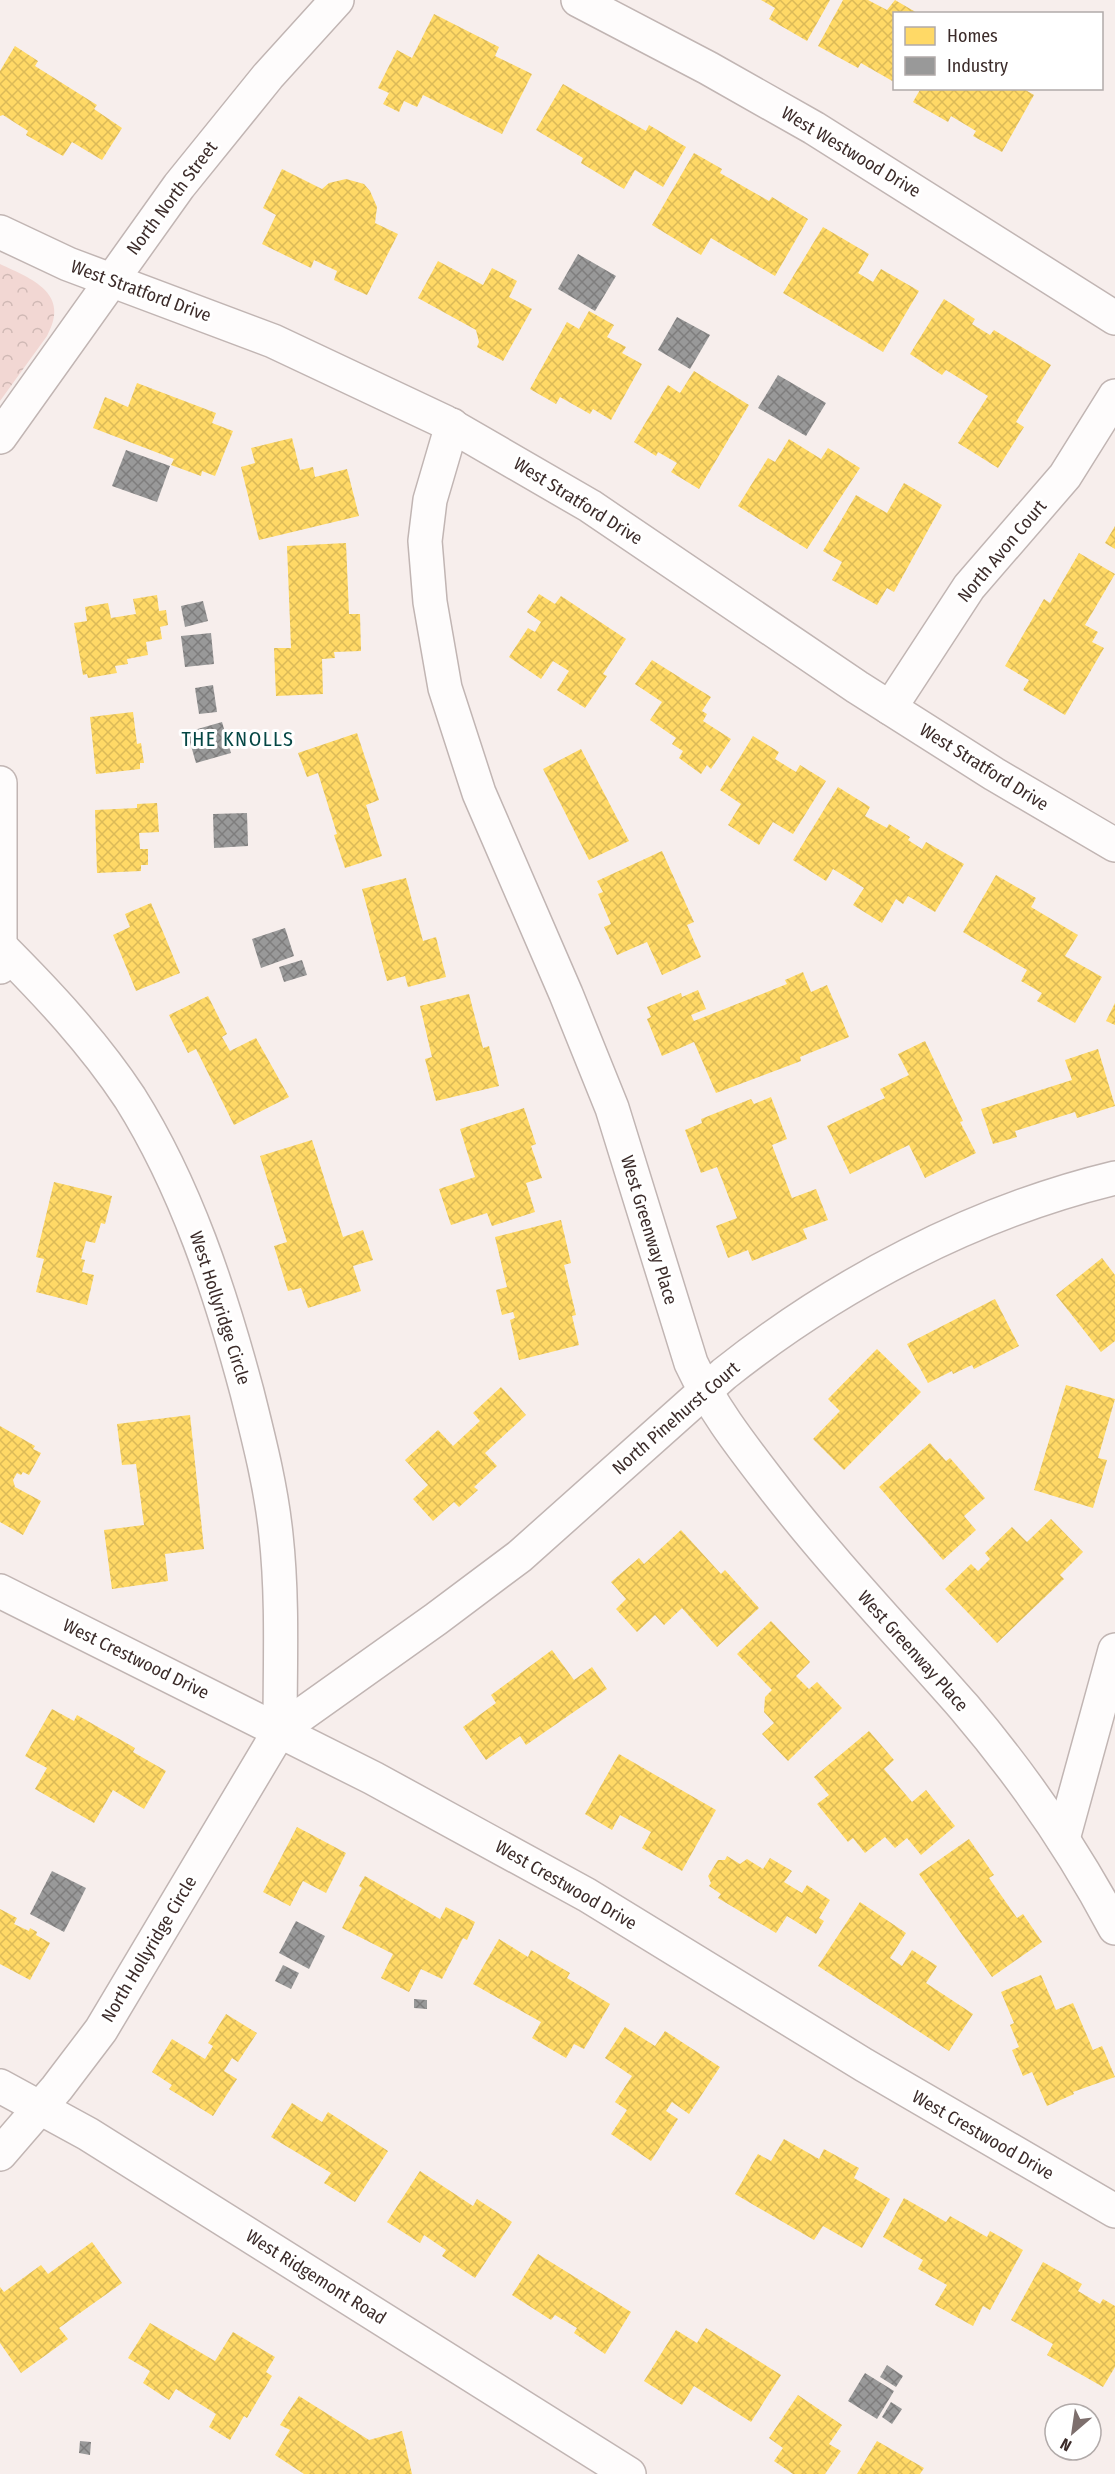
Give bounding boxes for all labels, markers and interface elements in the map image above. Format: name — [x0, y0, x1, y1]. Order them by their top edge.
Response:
legend — [893, 12, 1103, 90]
text: Homes — [947, 25, 998, 47]
text: Industry — [947, 55, 1008, 77]
street label: West Westwood Drive — [777, 102, 925, 202]
street label: North North Street — [122, 137, 222, 259]
street label: West Stratford Drive — [68, 255, 214, 327]
street label: West Stratford Drive — [509, 453, 647, 550]
street label: North Avon Court — [953, 495, 1051, 607]
street label: West Stratford Drive — [915, 719, 1053, 816]
district label: THE KNOLLS — [181, 727, 295, 751]
street label: West Greenway Place — [616, 1153, 682, 1307]
street label: West Hollyridge Circle — [185, 1228, 255, 1388]
street label: North Pinehurst Court — [608, 1357, 744, 1479]
street label: West Greenway Place — [853, 1586, 973, 1716]
street label: West Crestwood Drive — [59, 1614, 213, 1704]
street label: West Crestwood Drive — [491, 1836, 641, 1935]
street label: North Hollyridge Circle — [97, 1872, 201, 2026]
street label: West Crestwood Drive — [908, 2086, 1058, 2185]
street label: West Ridgemont Road — [242, 2225, 390, 2329]
north arrow — [1043, 2402, 1103, 2462]
text: N — [1057, 2434, 1075, 2455]

